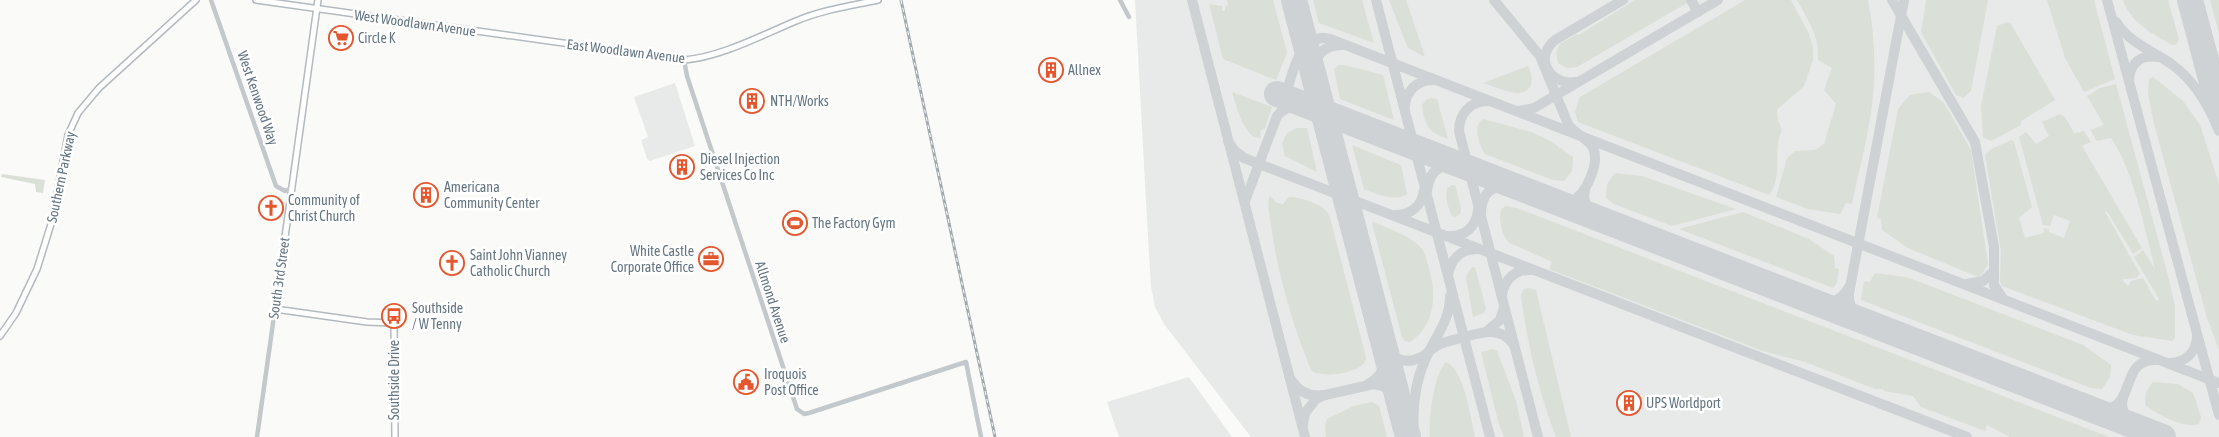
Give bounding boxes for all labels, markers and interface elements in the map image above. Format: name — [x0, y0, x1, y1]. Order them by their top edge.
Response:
street label: West Woodlawn Avenue — [353, 7, 477, 39]
supermarket icon: Circle K — [328, 25, 354, 51]
place label: Circle K — [358, 30, 396, 46]
street label: East Woodlawn Avenue — [566, 36, 686, 66]
street label: West Kenwood Way — [234, 49, 282, 147]
building icon: Allnex — [1038, 57, 1064, 83]
place label: Allnex — [1068, 62, 1101, 78]
building icon: NTH/Works — [739, 88, 765, 114]
place label: NTH/Works — [770, 93, 829, 109]
street label: Southern Parkway — [43, 130, 79, 224]
place label: Diesel Injection Services Co Inc — [700, 151, 780, 183]
building icon: Diesel Injection Services Co Inc — [669, 154, 695, 180]
place label: Americana Community Center — [444, 179, 540, 211]
building icon: Americana Community Center — [413, 182, 439, 208]
place label: Community of Christ Church — [288, 192, 360, 224]
church icon: Community of Christ Church — [258, 195, 284, 221]
sports icon: The Factory Gym — [782, 210, 808, 236]
place label: The Factory Gym — [812, 215, 896, 231]
street label: South 3rd Street — [265, 236, 293, 320]
place label: White Castle Corporate Office — [611, 243, 694, 275]
office icon: White Castle Corporate Office — [698, 246, 724, 272]
place label: Saint John Vianney Catholic Church — [470, 247, 567, 279]
church icon: Saint John Vianney Catholic Church — [439, 250, 465, 276]
street label: Allmond Avenue — [752, 259, 794, 345]
place label: Southside / W Tenny — [412, 300, 463, 332]
bus stop icon: Southside / W Tenny — [381, 303, 407, 329]
street label: Southside Drive — [386, 340, 402, 420]
place label: Iroquois Post Office — [764, 366, 819, 398]
public building icon: Iroquois Post Office — [733, 369, 759, 395]
building icon: UPS Worldport — [1616, 390, 1642, 416]
place label: UPS Worldport — [1646, 395, 1721, 411]

